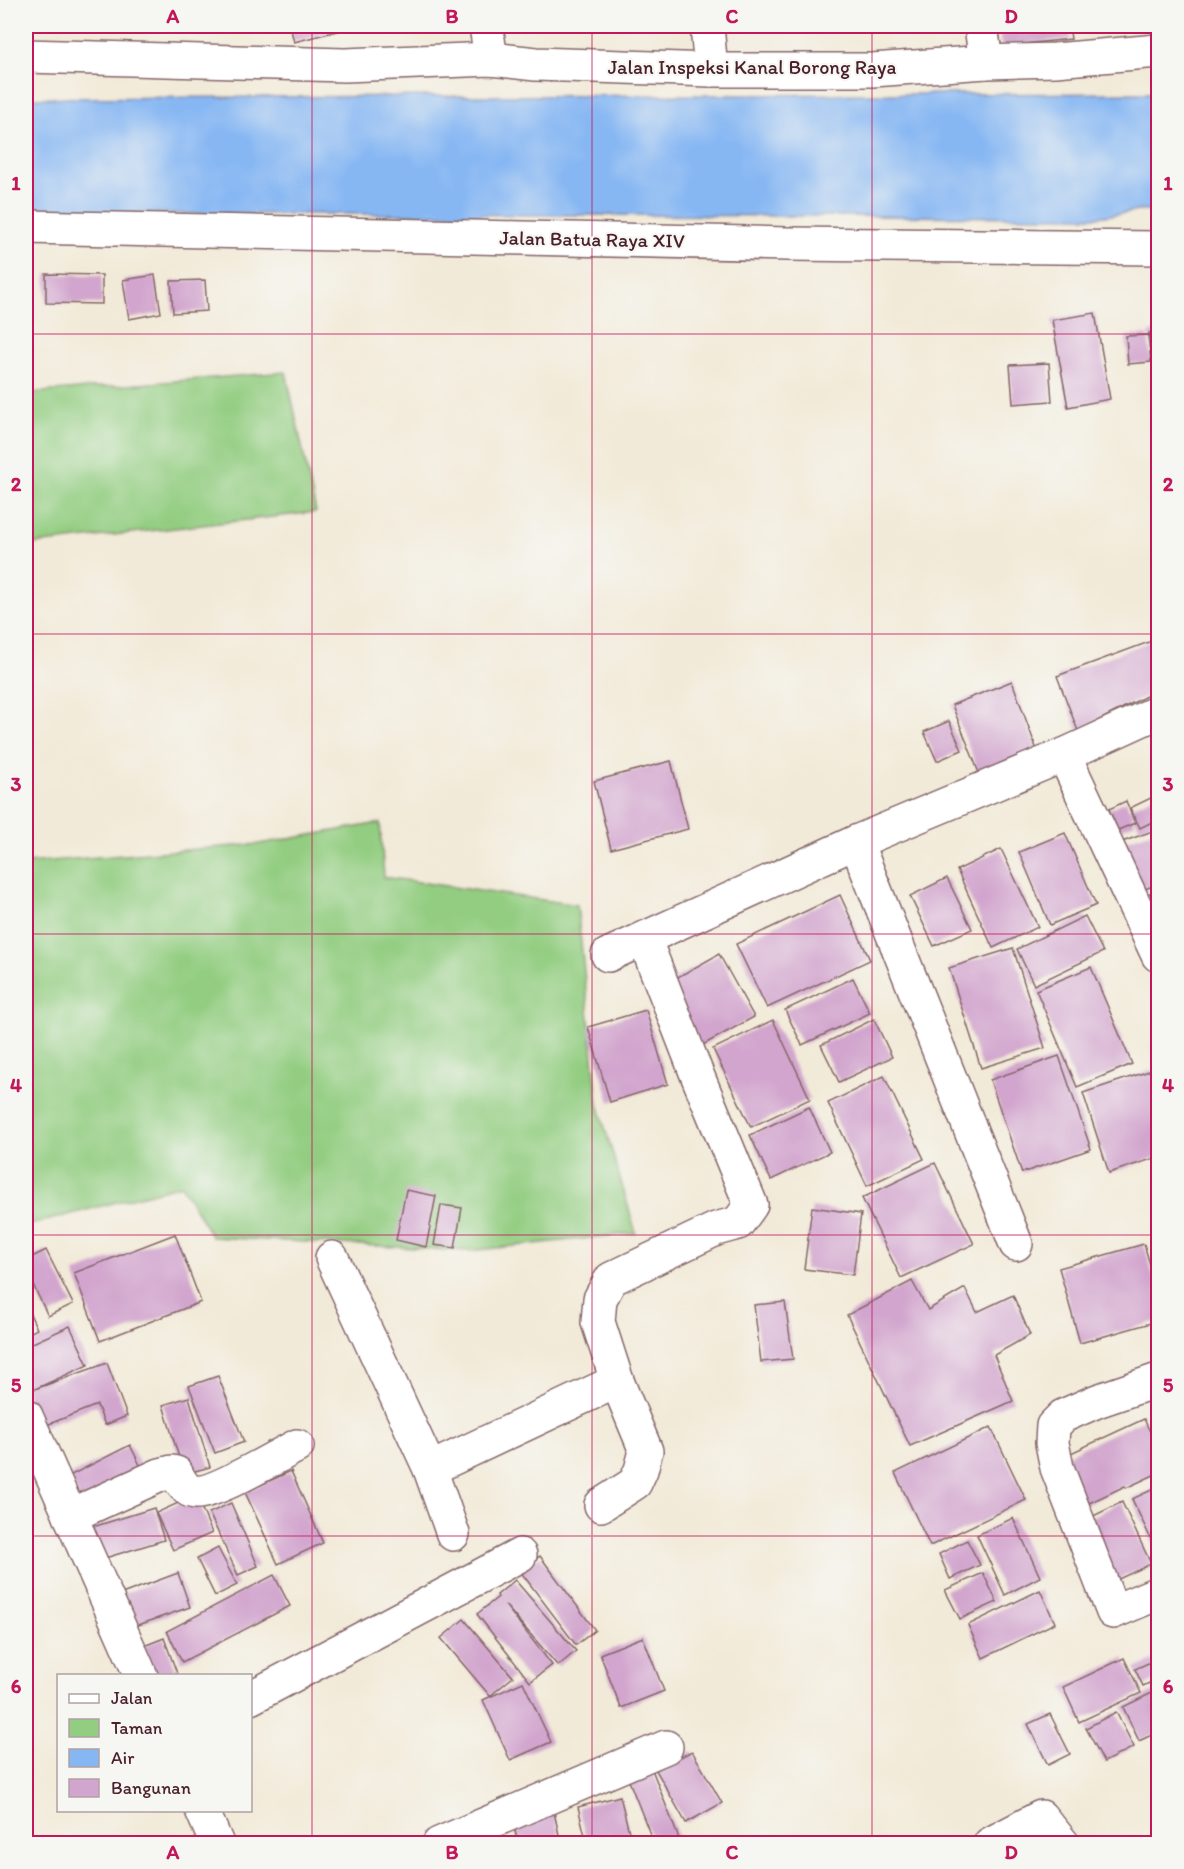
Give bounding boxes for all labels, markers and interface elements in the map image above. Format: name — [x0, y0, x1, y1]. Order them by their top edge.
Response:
text: A — [166, 4, 180, 28]
text: B — [446, 4, 459, 28]
text: C — [726, 4, 739, 28]
text: D — [1004, 4, 1018, 28]
street label: Jalan Inspeksi Kanal Borong Raya — [608, 55, 896, 79]
text: 1 — [11, 171, 21, 195]
text: 1 — [1163, 171, 1173, 195]
street label: Jalan Batua Raya XIV — [499, 225, 685, 253]
text: 2 — [11, 472, 22, 496]
text: 2 — [1163, 472, 1174, 496]
text: 3 — [11, 772, 22, 796]
text: 3 — [1163, 772, 1174, 796]
text: 4 — [10, 1073, 22, 1097]
text: 4 — [1162, 1073, 1174, 1097]
text: 5 — [11, 1373, 22, 1397]
text: 5 — [1163, 1373, 1174, 1397]
text: 6 — [11, 1674, 22, 1698]
legend — [57, 1674, 252, 1812]
text: 6 — [1163, 1674, 1174, 1698]
text: Jalan — [111, 1687, 153, 1709]
text: Taman — [111, 1717, 163, 1739]
text: Air — [111, 1747, 135, 1769]
text: Bangunan — [111, 1777, 191, 1799]
text: A — [166, 1840, 180, 1864]
text: B — [446, 1840, 459, 1864]
text: C — [726, 1840, 739, 1864]
text: D — [1004, 1840, 1018, 1864]

